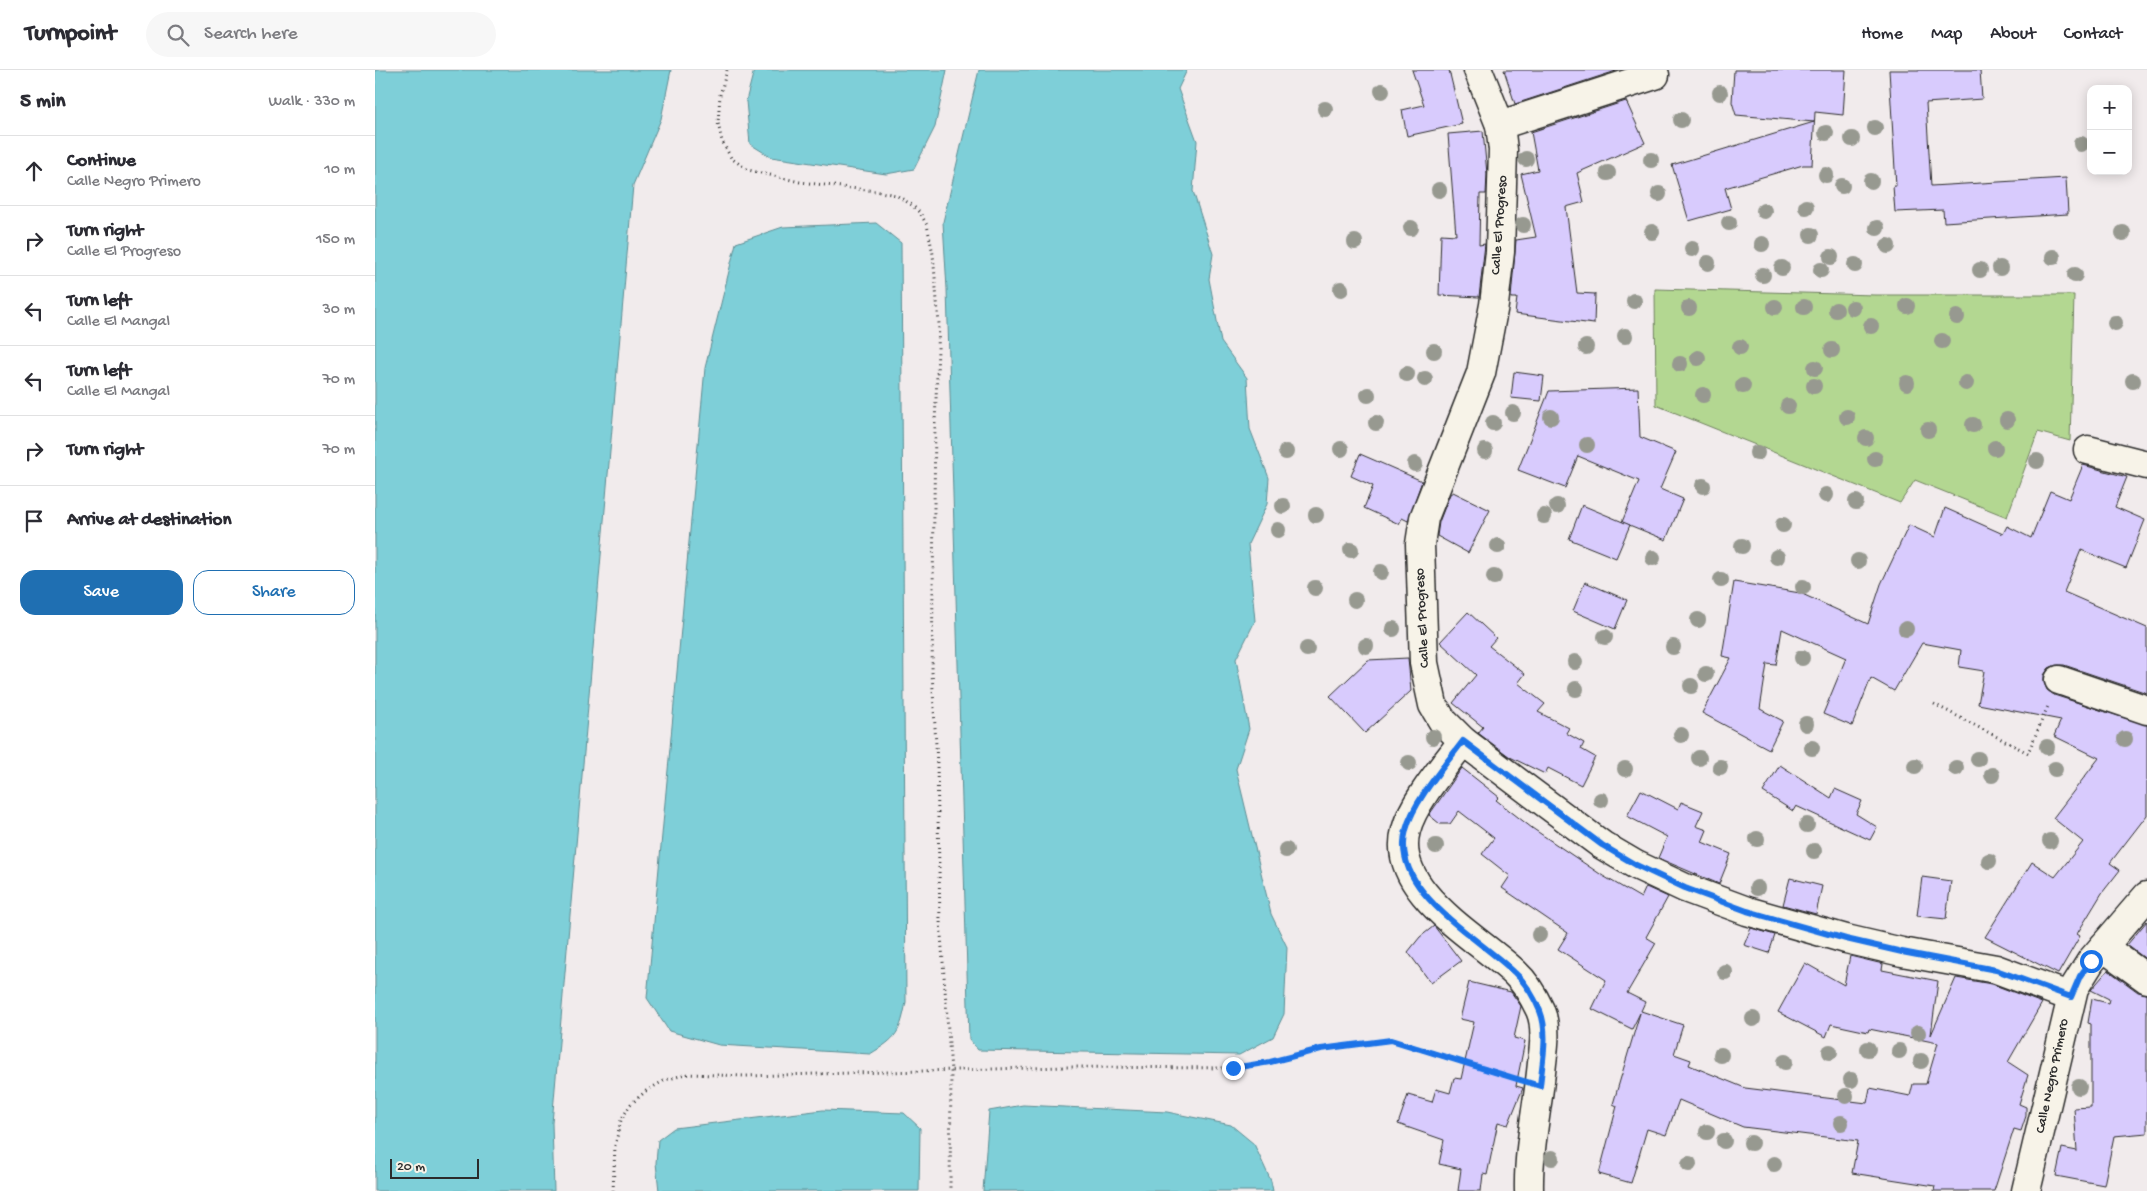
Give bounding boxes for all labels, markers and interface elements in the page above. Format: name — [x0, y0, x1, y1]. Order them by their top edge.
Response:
search box — [146, 12, 496, 57]
text: Turnpoint — [25, 20, 116, 49]
icon: search — [164, 21, 192, 49]
text: Search here — [204, 23, 298, 46]
text: Home — [1861, 24, 1903, 45]
text: Map — [1931, 24, 1962, 45]
text: About — [1990, 24, 2036, 45]
text: Contact — [2064, 24, 2122, 45]
map controls — [2087, 85, 2132, 175]
button: + — [2087, 85, 2132, 130]
text: 5 min — [20, 90, 65, 115]
text: Walk · 330 m — [268, 93, 355, 112]
button: − — [2087, 130, 2132, 175]
text: Continue — [67, 150, 136, 173]
icon: ahead — [20, 157, 48, 185]
text: 10 m — [324, 161, 355, 180]
text: Calle Negro Primero — [67, 173, 201, 192]
street label: Calle El Progreso — [1488, 175, 1512, 275]
text: Turn right — [67, 220, 143, 243]
icon: right — [20, 227, 48, 255]
text: 150 m — [316, 231, 355, 250]
text: Calle El Progreso — [67, 243, 181, 262]
text: Turn left — [67, 290, 131, 313]
icon: left — [20, 297, 48, 325]
text: 30 m — [322, 301, 355, 320]
text: Calle El Mangal — [67, 313, 170, 332]
text: Turn left — [67, 360, 131, 383]
icon: left — [20, 367, 48, 395]
text: 70 m — [322, 371, 355, 390]
text: Calle El Mangal — [67, 383, 170, 402]
icon: right — [20, 437, 48, 465]
text: Turn right — [67, 439, 143, 462]
text: 70 m — [322, 441, 355, 460]
icon: arrive — [20, 507, 48, 535]
text: Arrive at destination — [67, 509, 231, 532]
street label: Calle El Progreso — [1412, 568, 1434, 668]
button: Save — [20, 570, 183, 615]
button: Share — [193, 570, 355, 615]
route start — [2080, 950, 2103, 973]
street label: Calle Negro Primero — [2033, 1017, 2073, 1135]
route end — [1222, 1057, 1245, 1080]
scale bar — [390, 1156, 479, 1179]
text: 20 m — [397, 1159, 425, 1176]

